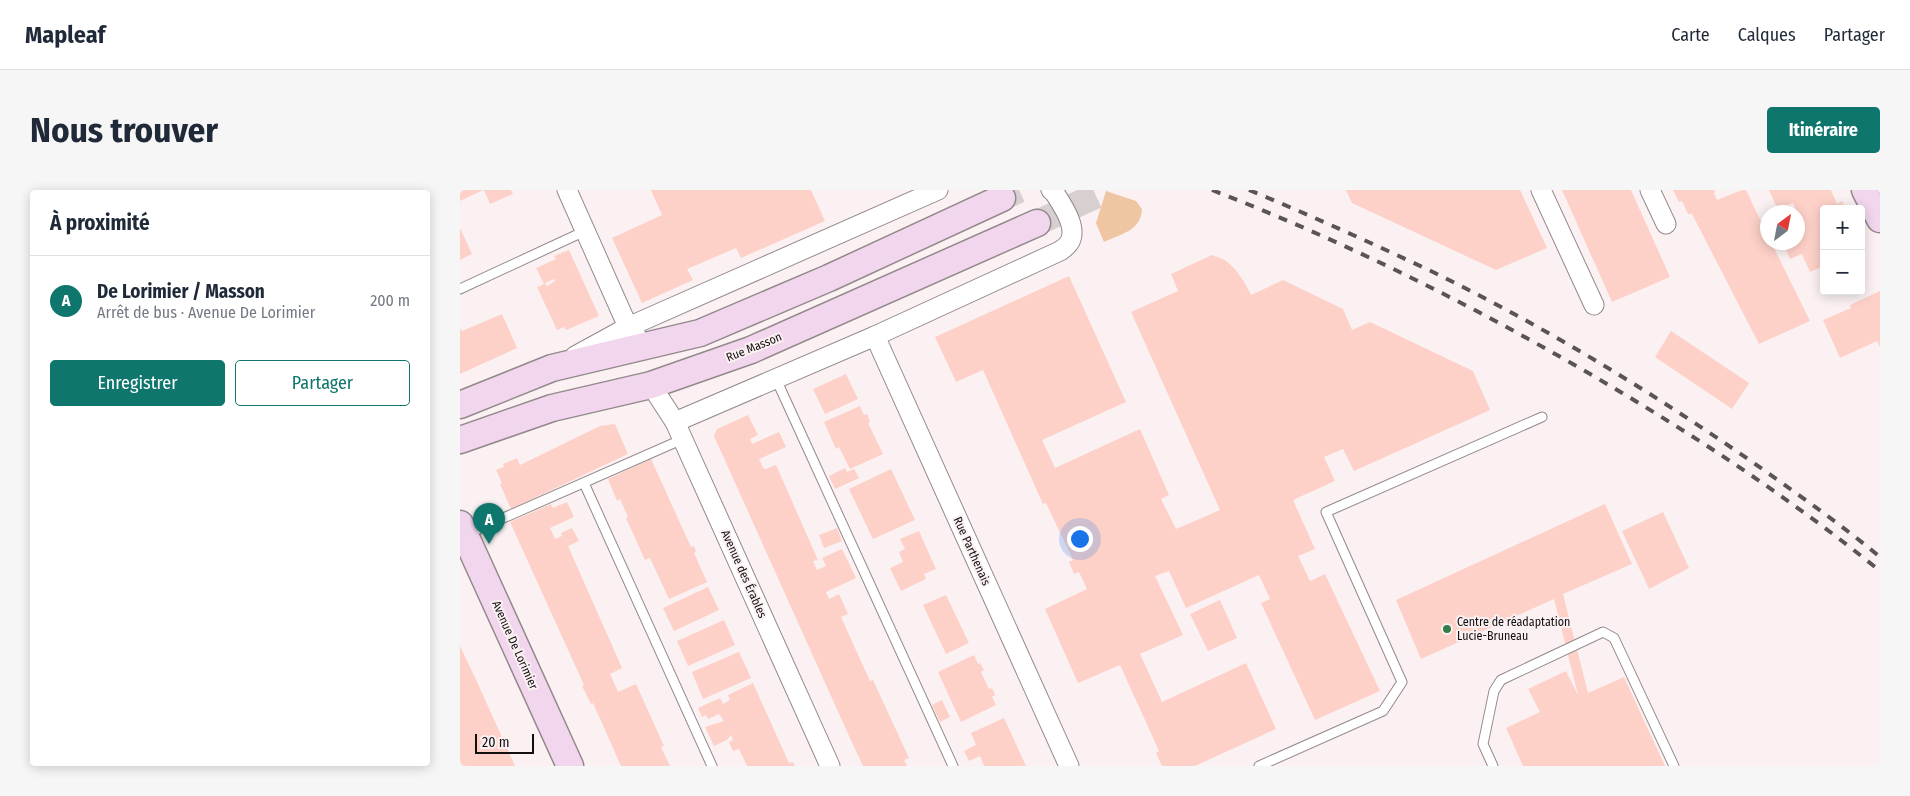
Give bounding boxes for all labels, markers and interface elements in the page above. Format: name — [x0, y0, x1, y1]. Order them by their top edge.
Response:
text: Mapleaf — [25, 21, 105, 49]
text: Carte — [1671, 24, 1710, 46]
text: Calques — [1738, 24, 1796, 46]
text: Partager — [1824, 24, 1885, 46]
button: Itinéraire — [1767, 107, 1880, 153]
text: Nous trouver — [30, 109, 218, 151]
north arrow — [1760, 205, 1805, 250]
map controls — [1820, 205, 1865, 295]
button: + — [1820, 205, 1865, 250]
text: À proximité — [50, 210, 150, 236]
button: − — [1820, 250, 1865, 295]
text: De Lorimier / Masson — [97, 280, 265, 303]
text: A — [62, 291, 70, 310]
text: 200 m — [370, 291, 410, 310]
text: Arrêt de bus · Avenue De Lorimier — [97, 303, 315, 322]
street label: Rue Masson — [724, 330, 784, 364]
button: Enregistrer — [50, 360, 225, 406]
button: Partager — [235, 360, 410, 406]
pin: A — [473, 503, 505, 544]
street label: Rue Parthenais — [951, 514, 993, 588]
your location — [1067, 526, 1093, 552]
street label: Avenue des Érables — [718, 527, 771, 620]
street label: Avenue De Lorimier — [489, 599, 541, 692]
place label: Centre de réadaptation Lucie-Bruneau — [1457, 615, 1570, 643]
marker: Centre de réadaptation Lucie-Bruneau — [1441, 623, 1453, 635]
scale bar — [475, 731, 534, 754]
text: 20 m — [482, 734, 510, 751]

